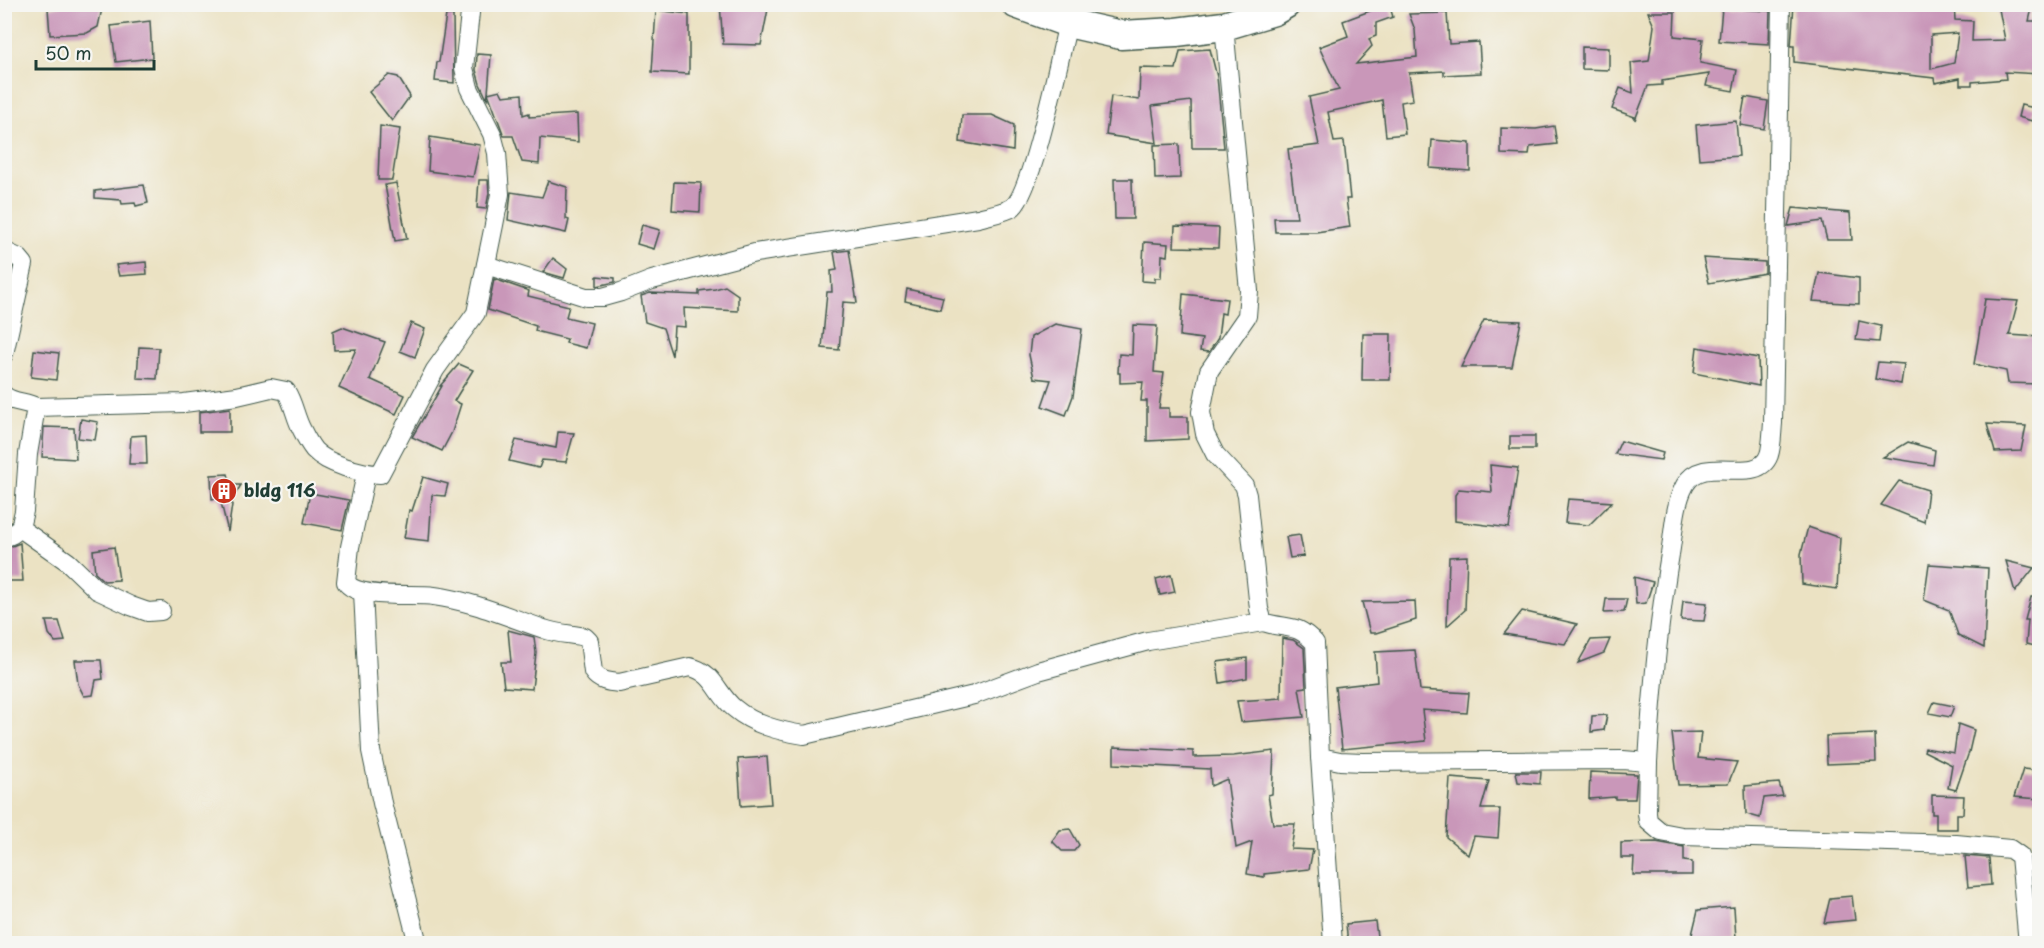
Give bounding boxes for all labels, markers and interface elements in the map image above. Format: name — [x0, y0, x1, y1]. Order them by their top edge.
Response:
scale bar — [36, 33, 154, 71]
text: 50 m — [45, 39, 92, 66]
building icon: bldg 116 — [209, 476, 239, 506]
place label: bldg 116 — [244, 476, 316, 503]

